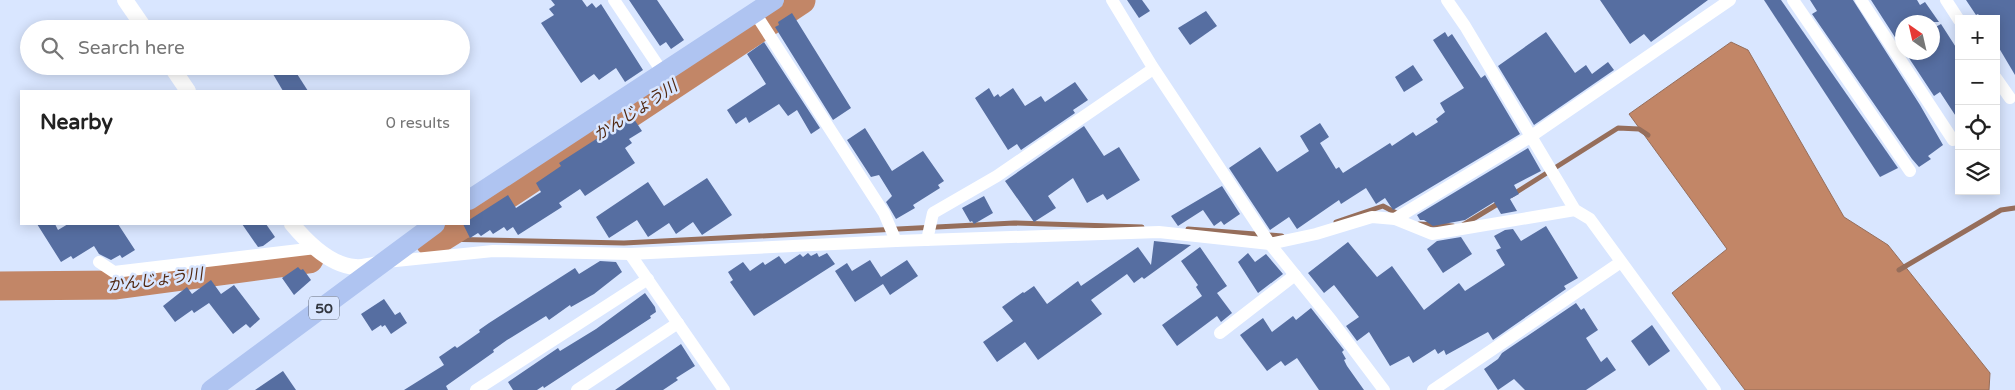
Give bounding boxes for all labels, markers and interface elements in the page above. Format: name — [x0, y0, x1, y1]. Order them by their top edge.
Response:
north arrow — [1895, 15, 1940, 60]
map controls — [1955, 15, 2000, 195]
button: + — [1955, 15, 2000, 60]
search box — [20, 20, 470, 75]
icon: search — [38, 34, 66, 62]
text: Search here — [78, 37, 185, 59]
button: − — [1955, 60, 2000, 105]
water label: かんじょう川 — [590, 75, 683, 145]
button: locate — [1955, 105, 2000, 150]
text: Nearby — [40, 110, 113, 135]
text: 0 results — [386, 113, 450, 133]
button: layers — [1955, 150, 2000, 195]
water label: かんじょう川 — [106, 264, 206, 296]
road number: 50 — [309, 296, 339, 320]

